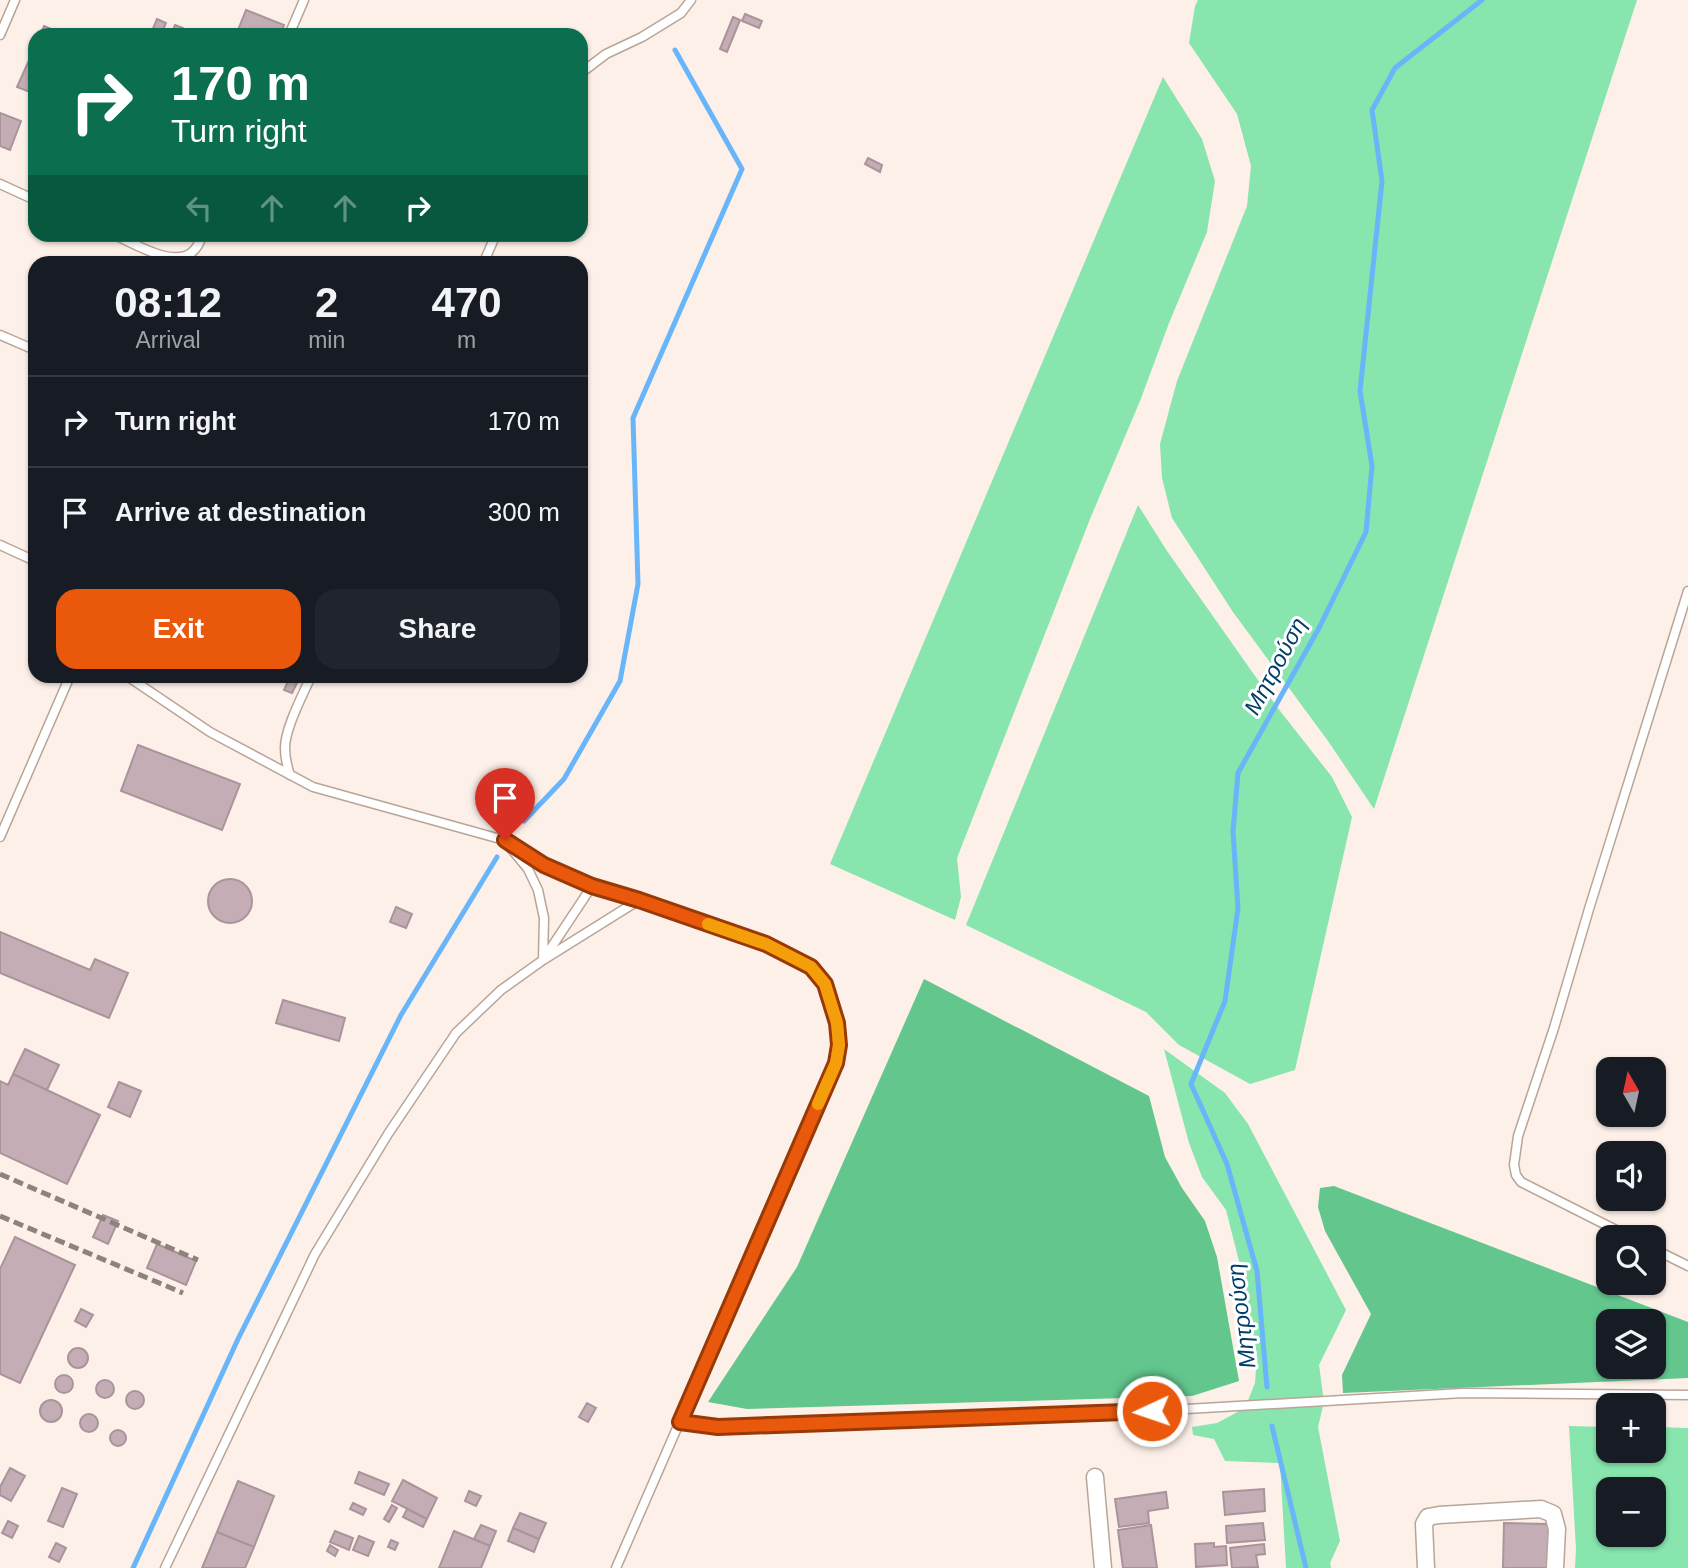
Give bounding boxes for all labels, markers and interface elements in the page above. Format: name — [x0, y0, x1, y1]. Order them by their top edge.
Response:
icon: right — [56, 56, 147, 147]
text: 170 m — [171, 56, 310, 110]
text: Turn right — [171, 113, 307, 149]
icon: left — [180, 189, 218, 227]
icon: ahead — [253, 189, 291, 227]
icon: ahead — [326, 189, 364, 227]
icon: right — [399, 189, 437, 227]
text: 08:12 — [114, 279, 222, 326]
text: 2 — [315, 279, 338, 326]
text: 470 — [432, 279, 502, 326]
text: Arrival — [135, 327, 201, 353]
text: min — [308, 327, 345, 353]
text: m — [457, 327, 476, 353]
icon: right — [56, 403, 94, 441]
text: Turn right — [115, 406, 236, 436]
text: 170 m — [488, 406, 560, 436]
icon: arrive — [56, 494, 94, 532]
text: Arrive at destination — [115, 497, 366, 527]
text: 300 m — [488, 497, 560, 527]
button: Exit — [56, 589, 301, 669]
button: Share — [315, 589, 560, 669]
water label: Μητρούση — [1239, 613, 1311, 719]
pin — [475, 768, 535, 840]
icon: arrive — [486, 779, 524, 817]
north arrow — [1596, 1057, 1666, 1127]
map controls — [1596, 1057, 1666, 1547]
button: sound — [1596, 1141, 1666, 1211]
button: search — [1596, 1225, 1666, 1295]
water label: Μητρούση — [1222, 1262, 1260, 1370]
button: layers — [1596, 1309, 1666, 1379]
position arrow — [1115, 1374, 1189, 1448]
button: + — [1596, 1393, 1666, 1463]
button: − — [1596, 1477, 1666, 1547]

